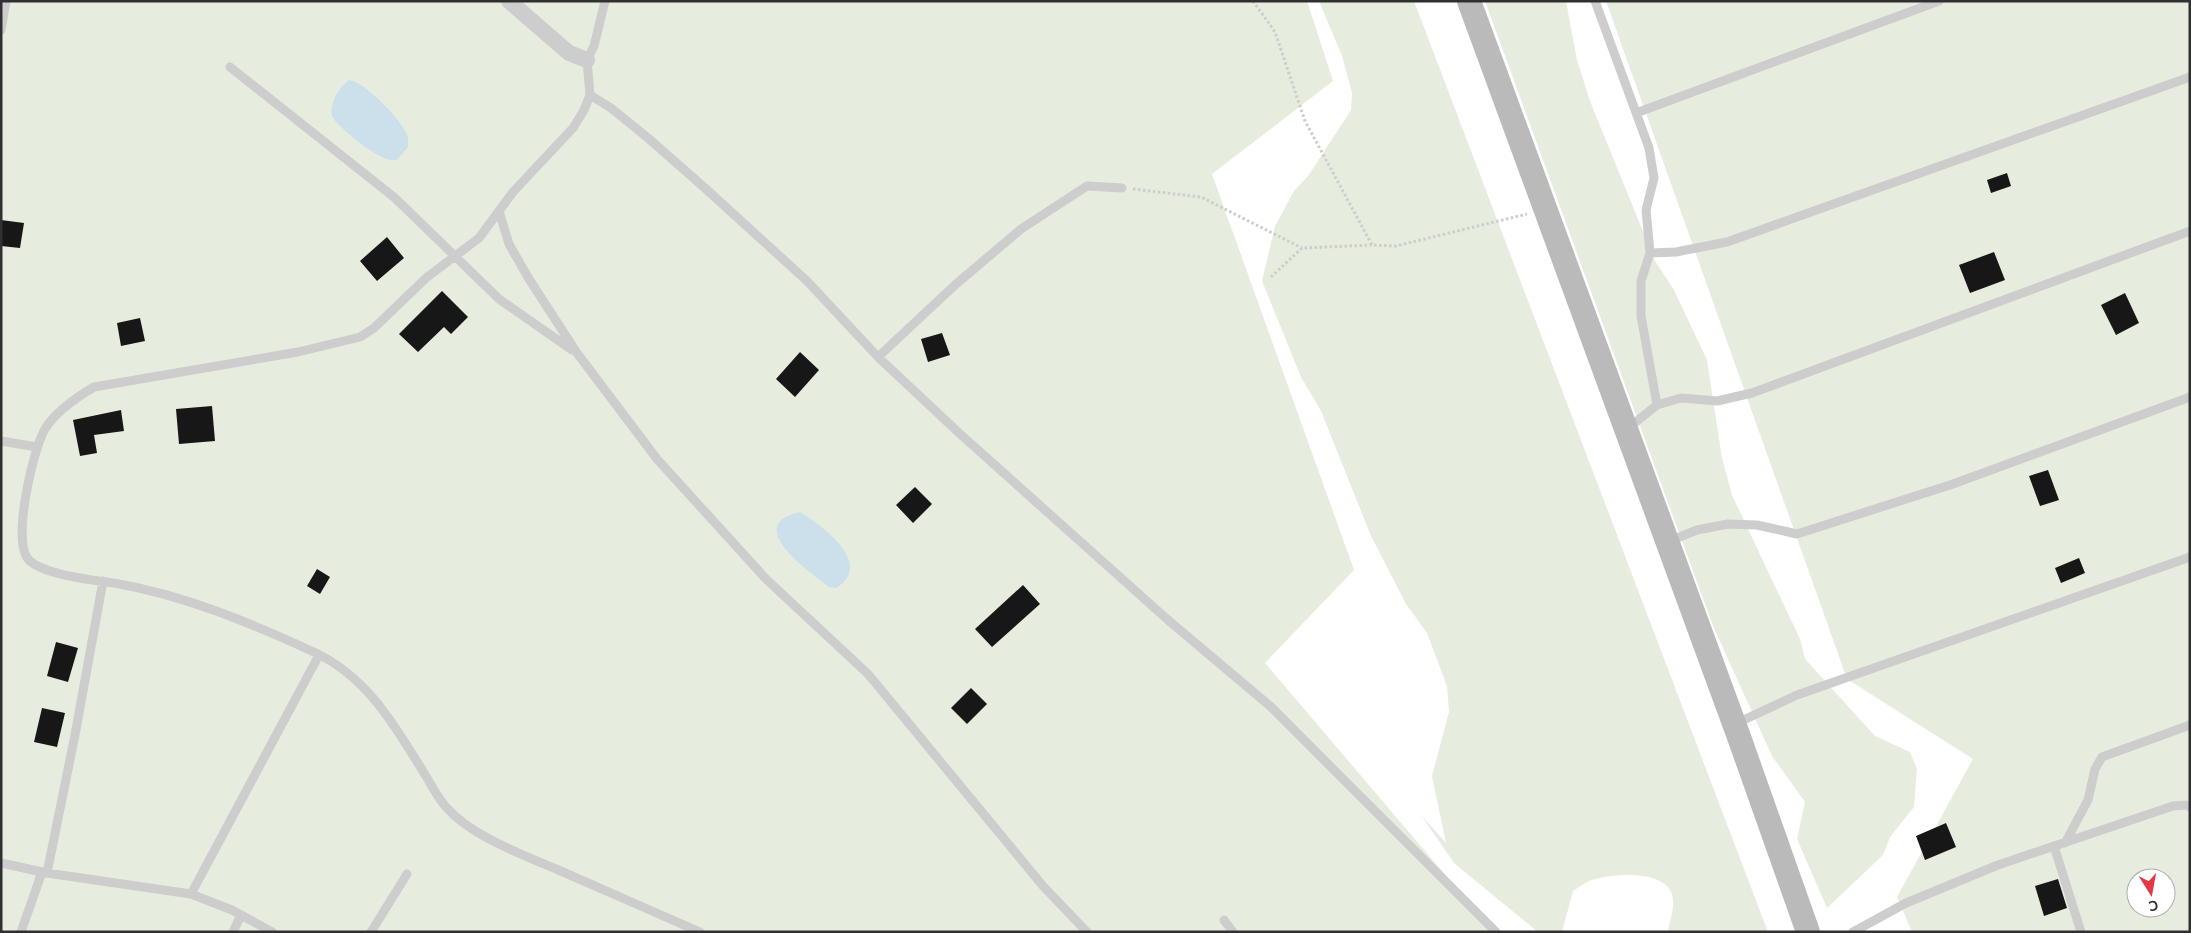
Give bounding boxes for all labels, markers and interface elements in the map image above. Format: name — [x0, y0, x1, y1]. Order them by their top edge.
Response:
north arrow — [2126, 868, 2176, 918]
text: С — [2147, 896, 2160, 916]

